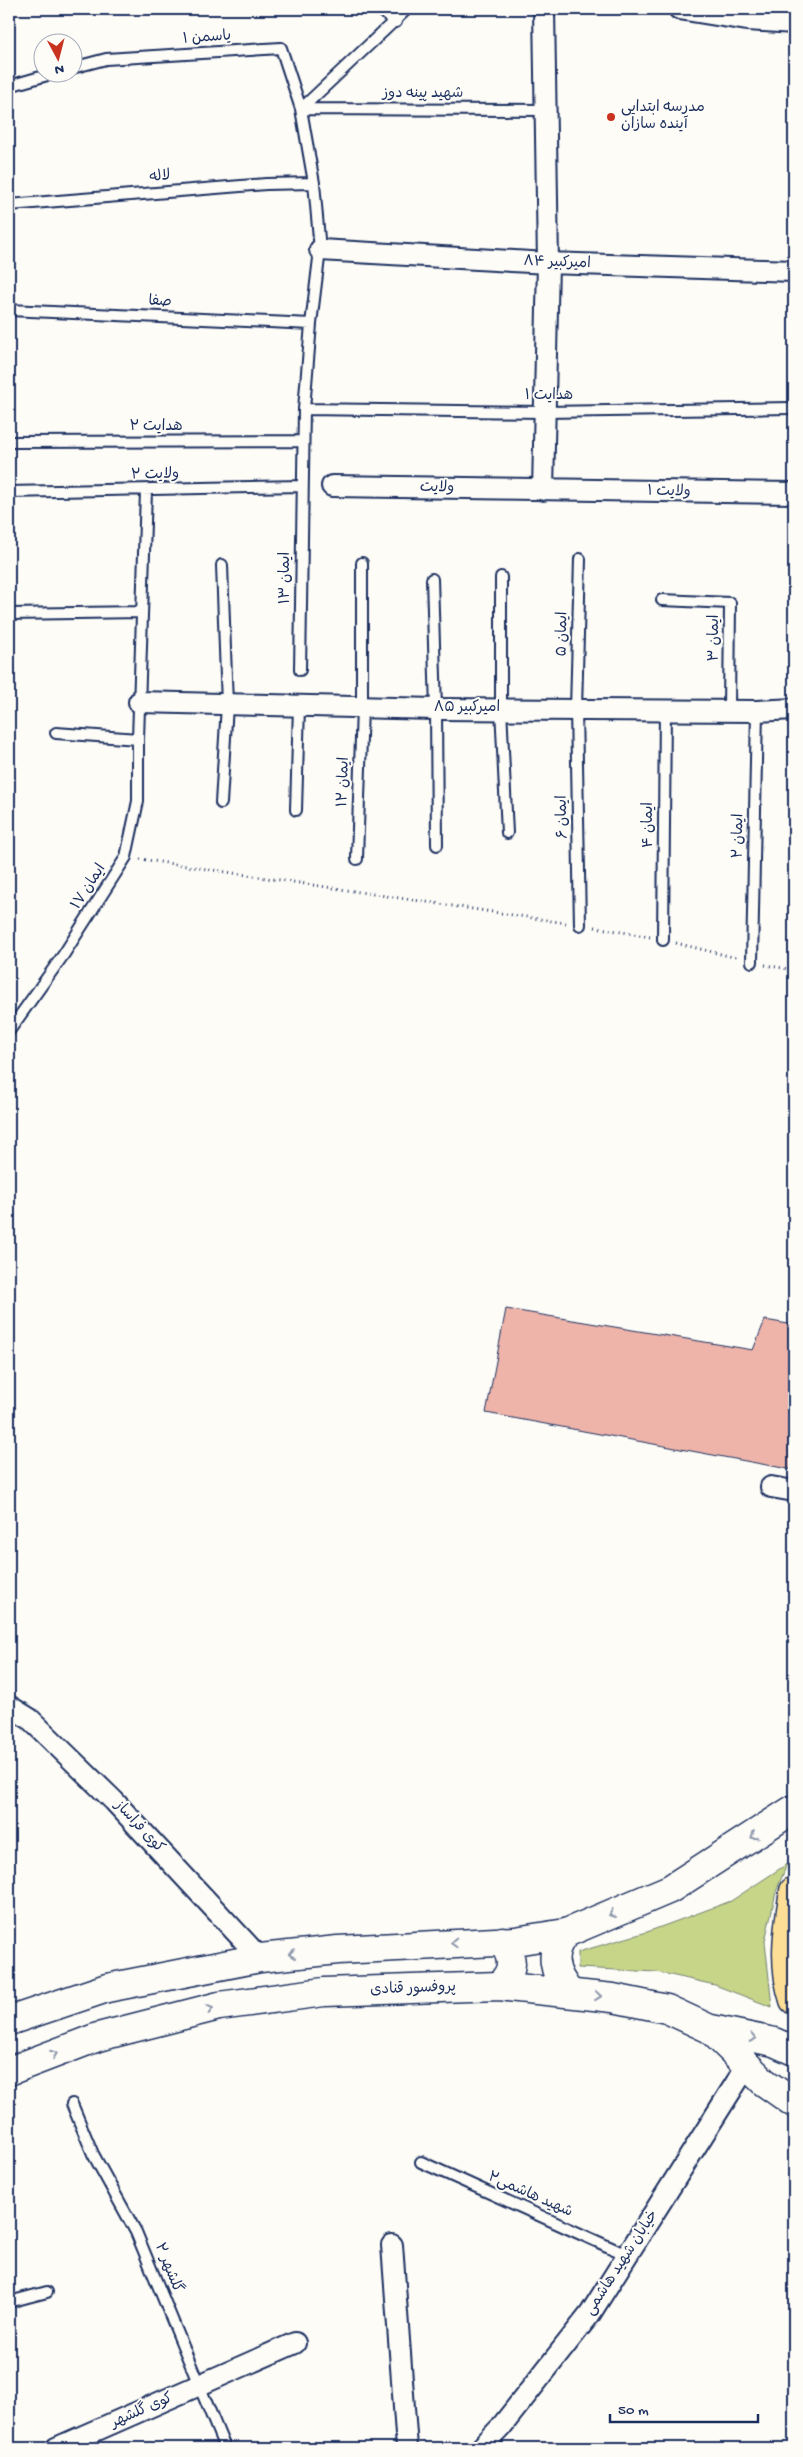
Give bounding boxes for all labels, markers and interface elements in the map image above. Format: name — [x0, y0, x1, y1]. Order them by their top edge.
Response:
street label: یاسمن ۱ — [182, 27, 232, 49]
north arrow — [32, 32, 82, 82]
text: N — [54, 59, 65, 77]
street label: شهید پینه دوز — [382, 85, 463, 103]
place label: مدرسه ابتدایی آینده سازان — [621, 99, 705, 134]
marker: مدرسه ابتدایی آینده سازان — [605, 111, 617, 123]
street label: لاله — [149, 167, 171, 187]
street label: امیرکبیر ۸۴ — [523, 253, 591, 273]
street label: صفا — [148, 292, 172, 312]
street label: هدایت ۱ — [525, 387, 573, 405]
street label: هدایت ۲ — [129, 418, 183, 436]
street label: ولایت ۲ — [131, 466, 179, 484]
street label: ولایت — [420, 479, 454, 497]
street label: ولایت ۱ — [647, 483, 691, 501]
street label: ایمان ۱۳ — [277, 552, 295, 604]
street label: ایمان ۵ — [554, 611, 572, 657]
street label: ایمان ۳ — [706, 615, 724, 661]
street label: امیرکبیر ۸۵ — [434, 699, 500, 717]
street label: ایمان ۱۲ — [334, 757, 354, 807]
street label: ایمان ۶ — [554, 795, 572, 839]
street label: ایمان ۴ — [640, 802, 658, 848]
street label: ایمان ۲ — [730, 813, 748, 859]
street label: ایمان ۱۷ — [68, 861, 110, 913]
street label: کوی فراساز — [110, 1796, 168, 1857]
one-way arrow — [750, 1829, 759, 1839]
one-way arrow — [608, 1907, 617, 1918]
one-way arrow — [450, 1938, 458, 1948]
one-way arrow — [287, 1949, 295, 1960]
street label: پروفسور قنادی — [370, 1979, 456, 1999]
one-way arrow — [595, 1990, 603, 2001]
one-way arrow — [206, 2004, 214, 2014]
one-way arrow — [748, 2032, 757, 2043]
one-way arrow — [50, 2050, 58, 2060]
street label: شهید هاشمی۲ — [485, 2168, 575, 2222]
street label: خیابان شهید هاشمی — [581, 2207, 663, 2319]
street label: گلشهر ۲ — [150, 2240, 188, 2295]
street label: کوی گلشهر — [106, 2387, 176, 2433]
scale bar — [610, 2392, 758, 2424]
text: 50 m — [618, 2402, 649, 2420]

